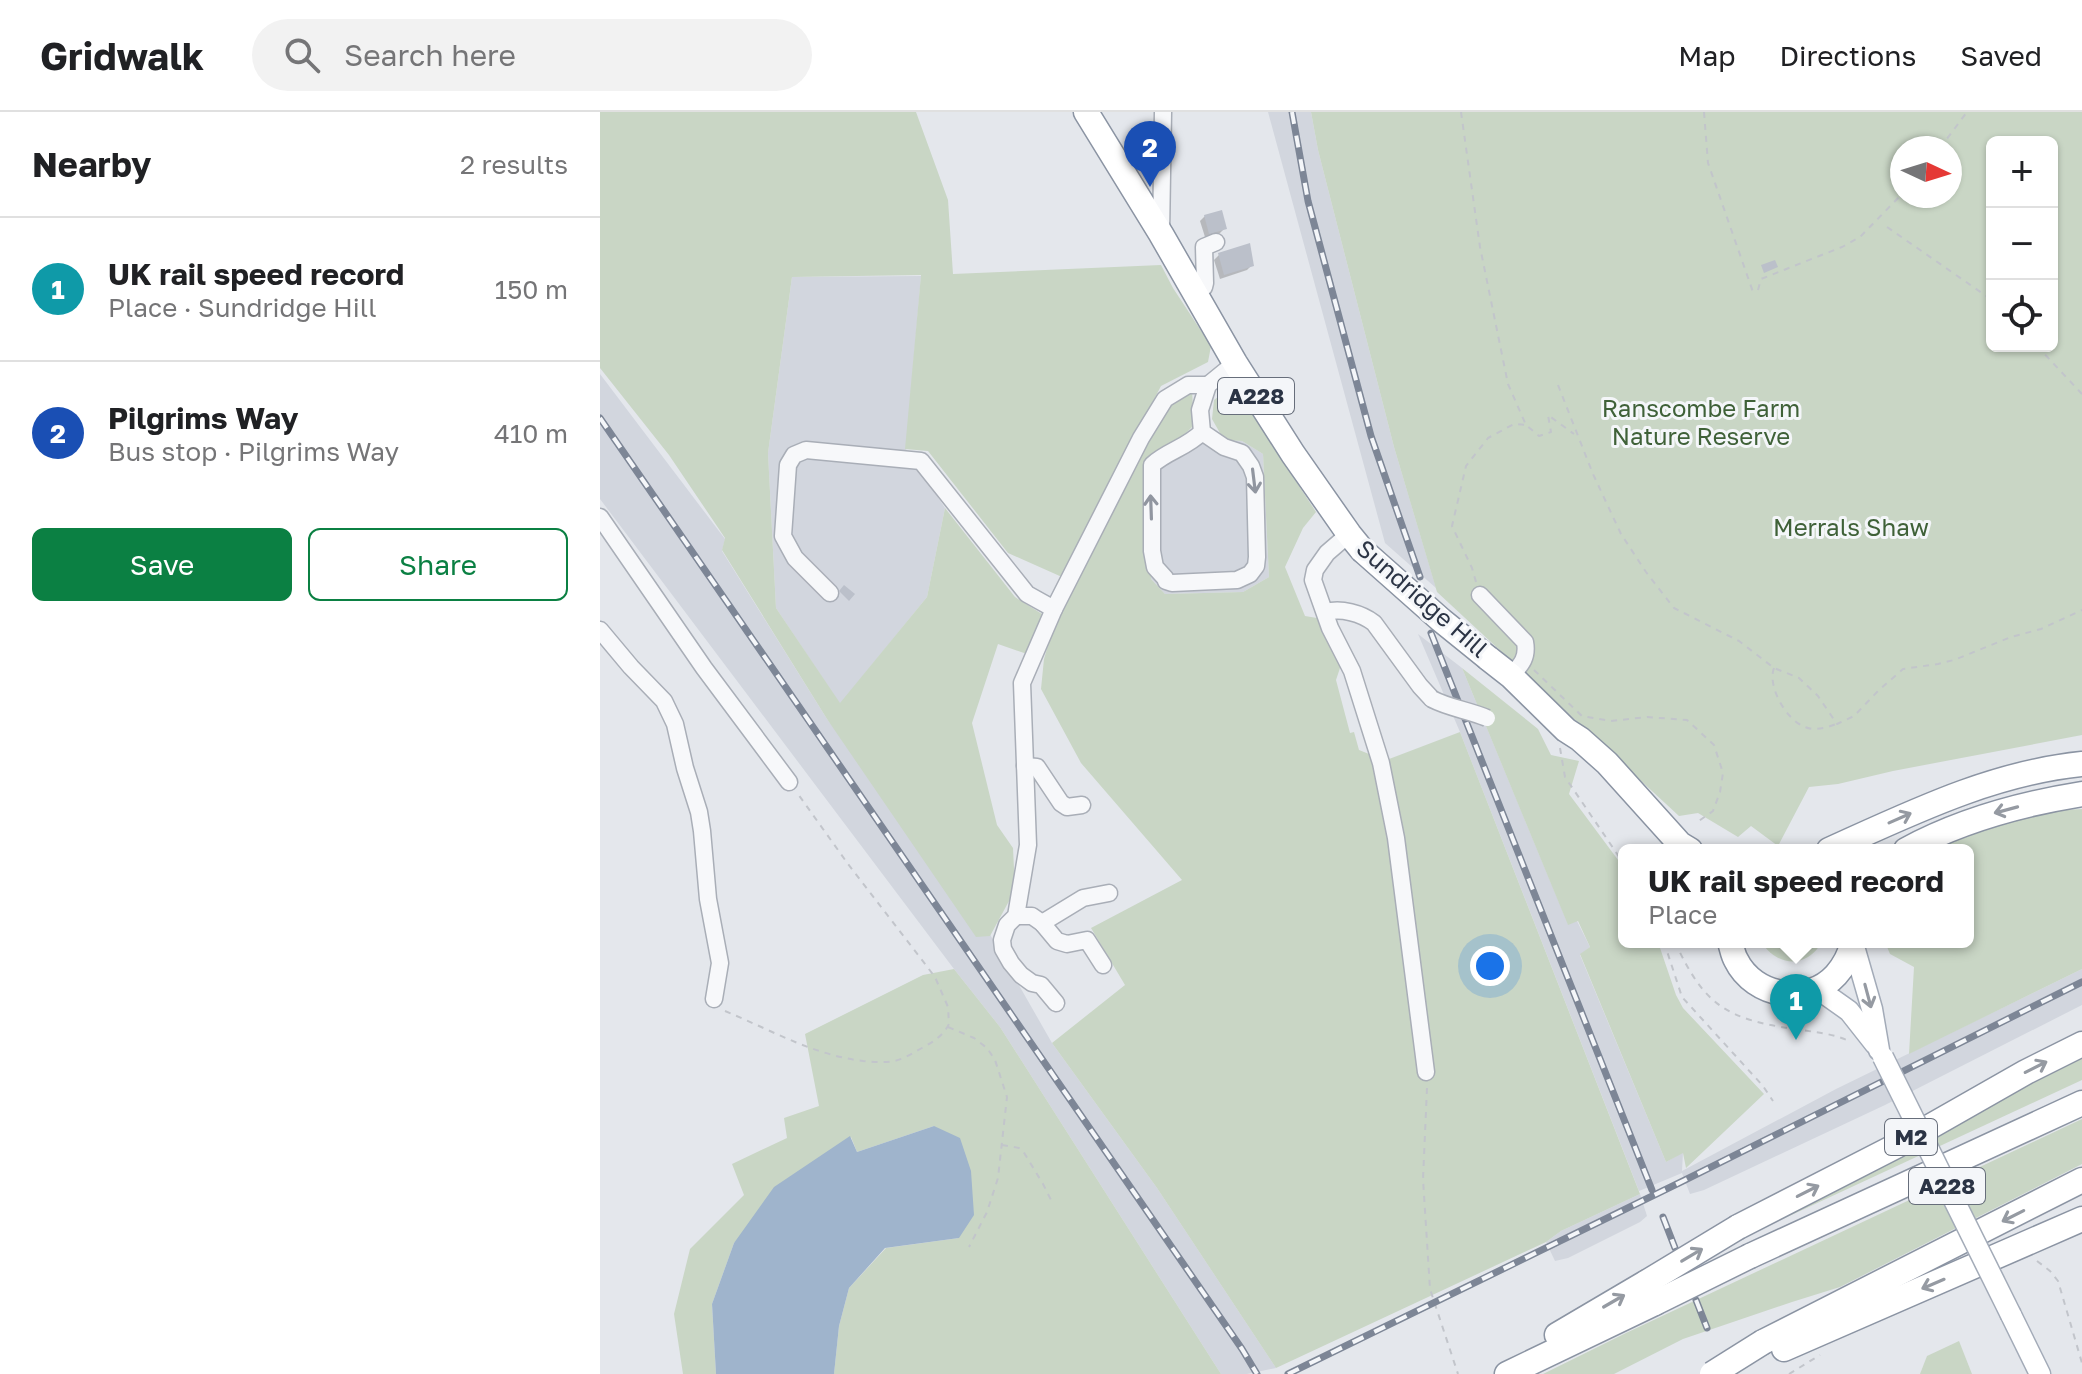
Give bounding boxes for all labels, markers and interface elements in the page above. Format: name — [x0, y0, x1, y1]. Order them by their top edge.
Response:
search box — [252, 19, 812, 91]
text: Gridwalk — [40, 33, 204, 78]
icon: search — [280, 33, 324, 77]
text: Search here — [344, 37, 516, 73]
text: Map — [1678, 39, 1735, 72]
text: Directions — [1779, 39, 1916, 72]
text: Saved — [1960, 39, 2042, 72]
pin: 2 — [1124, 121, 1176, 187]
north arrow — [1890, 136, 1962, 208]
map controls — [1986, 136, 2058, 352]
button: + — [1986, 136, 2058, 208]
text: Nearby — [32, 144, 152, 184]
text: 2 results — [460, 149, 568, 180]
button: − — [1986, 208, 2058, 280]
text: UK rail speed record — [108, 256, 404, 292]
text: 1 — [51, 274, 65, 305]
text: 150 m — [495, 274, 568, 305]
button: locate — [1986, 280, 2058, 352]
text: Place · Sundridge Hill — [108, 292, 376, 323]
road number: A228 — [1218, 378, 1294, 414]
park label: Ranscombe Farm Nature Reserve — [1602, 393, 1800, 450]
text: Pilgrims Way — [108, 400, 299, 436]
text: 2 — [50, 418, 66, 449]
text: 410 m — [494, 418, 568, 449]
text: Bus stop · Pilgrims Way — [108, 436, 399, 467]
one-way arrow — [1246, 467, 1261, 493]
one-way arrow — [1144, 494, 1159, 521]
park label: Merrals Shaw — [1773, 512, 1929, 541]
button: Save — [32, 528, 292, 601]
button: Share — [308, 528, 568, 601]
street label: Sundridge Hill — [1351, 533, 1495, 663]
one-way arrow — [1993, 804, 2019, 819]
one-way arrow — [1888, 810, 1912, 825]
popup — [1618, 844, 1974, 948]
text: UK rail speed record — [1648, 863, 1944, 899]
text: Place — [1648, 899, 1717, 930]
your location — [1470, 946, 1510, 986]
pin: 1 — [1770, 974, 1822, 1040]
one-way arrow — [1861, 983, 1876, 1009]
one-way arrow — [2024, 1059, 2048, 1075]
road number: M2 — [1885, 1119, 1937, 1155]
road number: A228 — [1909, 1168, 1985, 1204]
one-way arrow — [1795, 1183, 1819, 1199]
one-way arrow — [2001, 1209, 2025, 1224]
one-way arrow — [1680, 1246, 1703, 1262]
one-way arrow — [1921, 1277, 1946, 1292]
one-way arrow — [1602, 1293, 1625, 1309]

